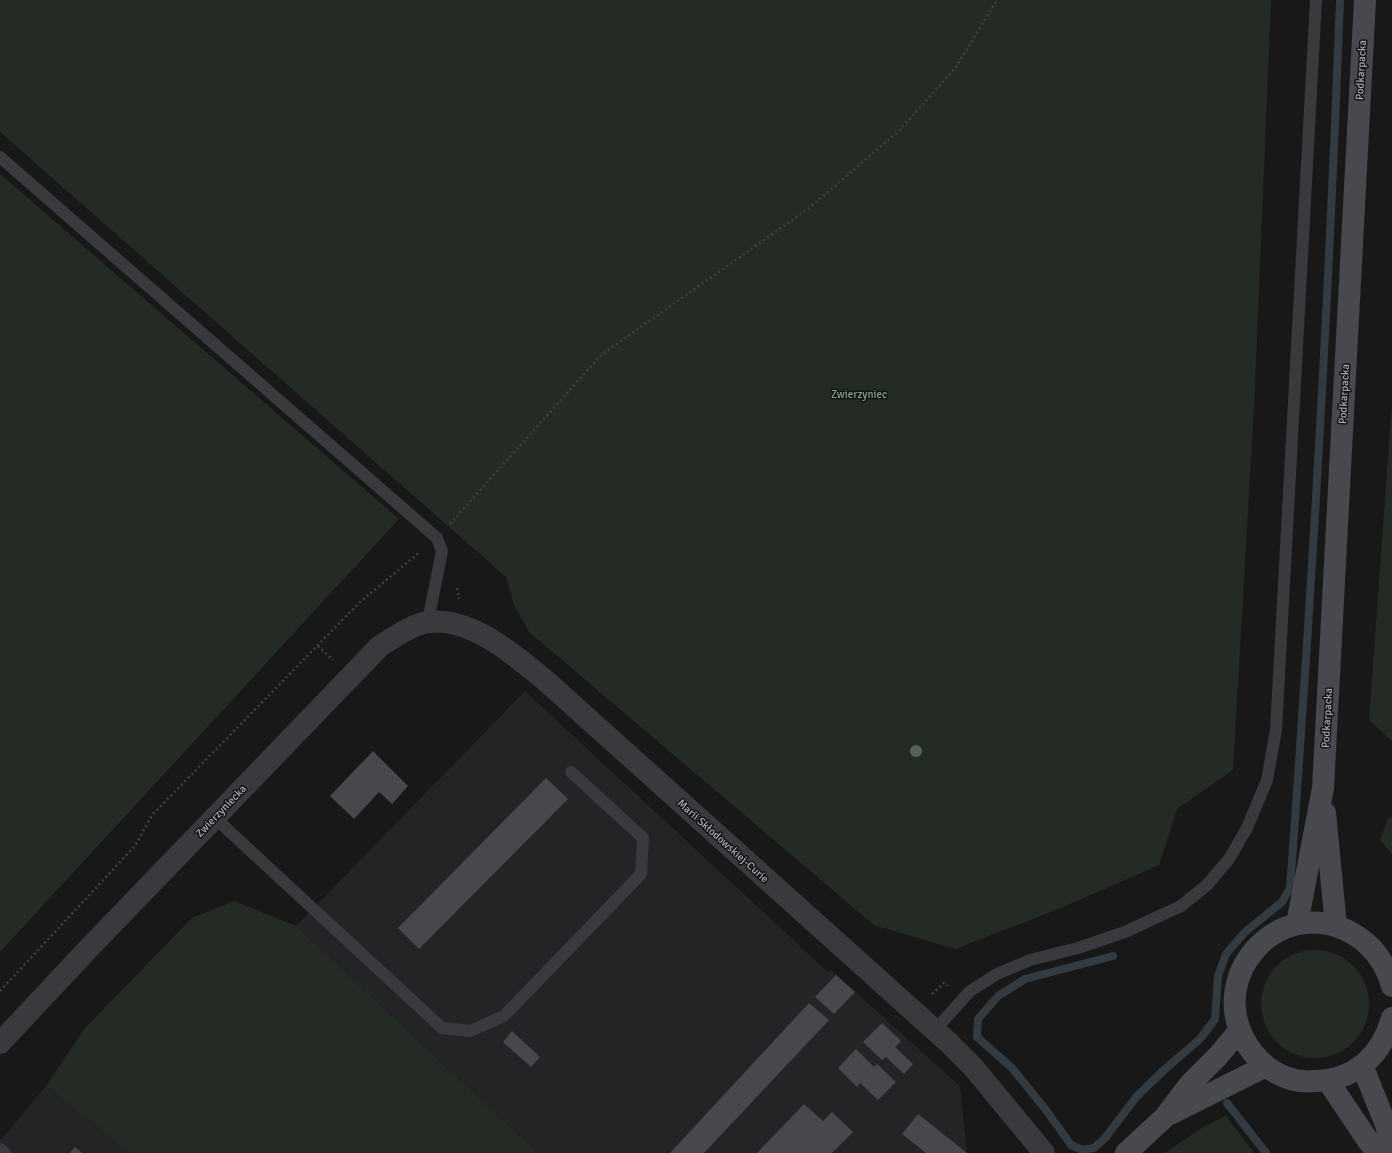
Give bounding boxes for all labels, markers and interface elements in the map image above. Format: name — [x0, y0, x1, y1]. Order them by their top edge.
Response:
street label: Podkarpacka — [1353, 39, 1369, 100]
street label: Podkarpacka — [1336, 363, 1352, 424]
park label: Zwierzyniec — [831, 388, 887, 401]
street label: Podkarpacka — [1319, 687, 1335, 748]
street label: Zwierzyniecka — [193, 782, 249, 840]
street label: Marii Skłodowskiej-Curie — [675, 797, 771, 885]

